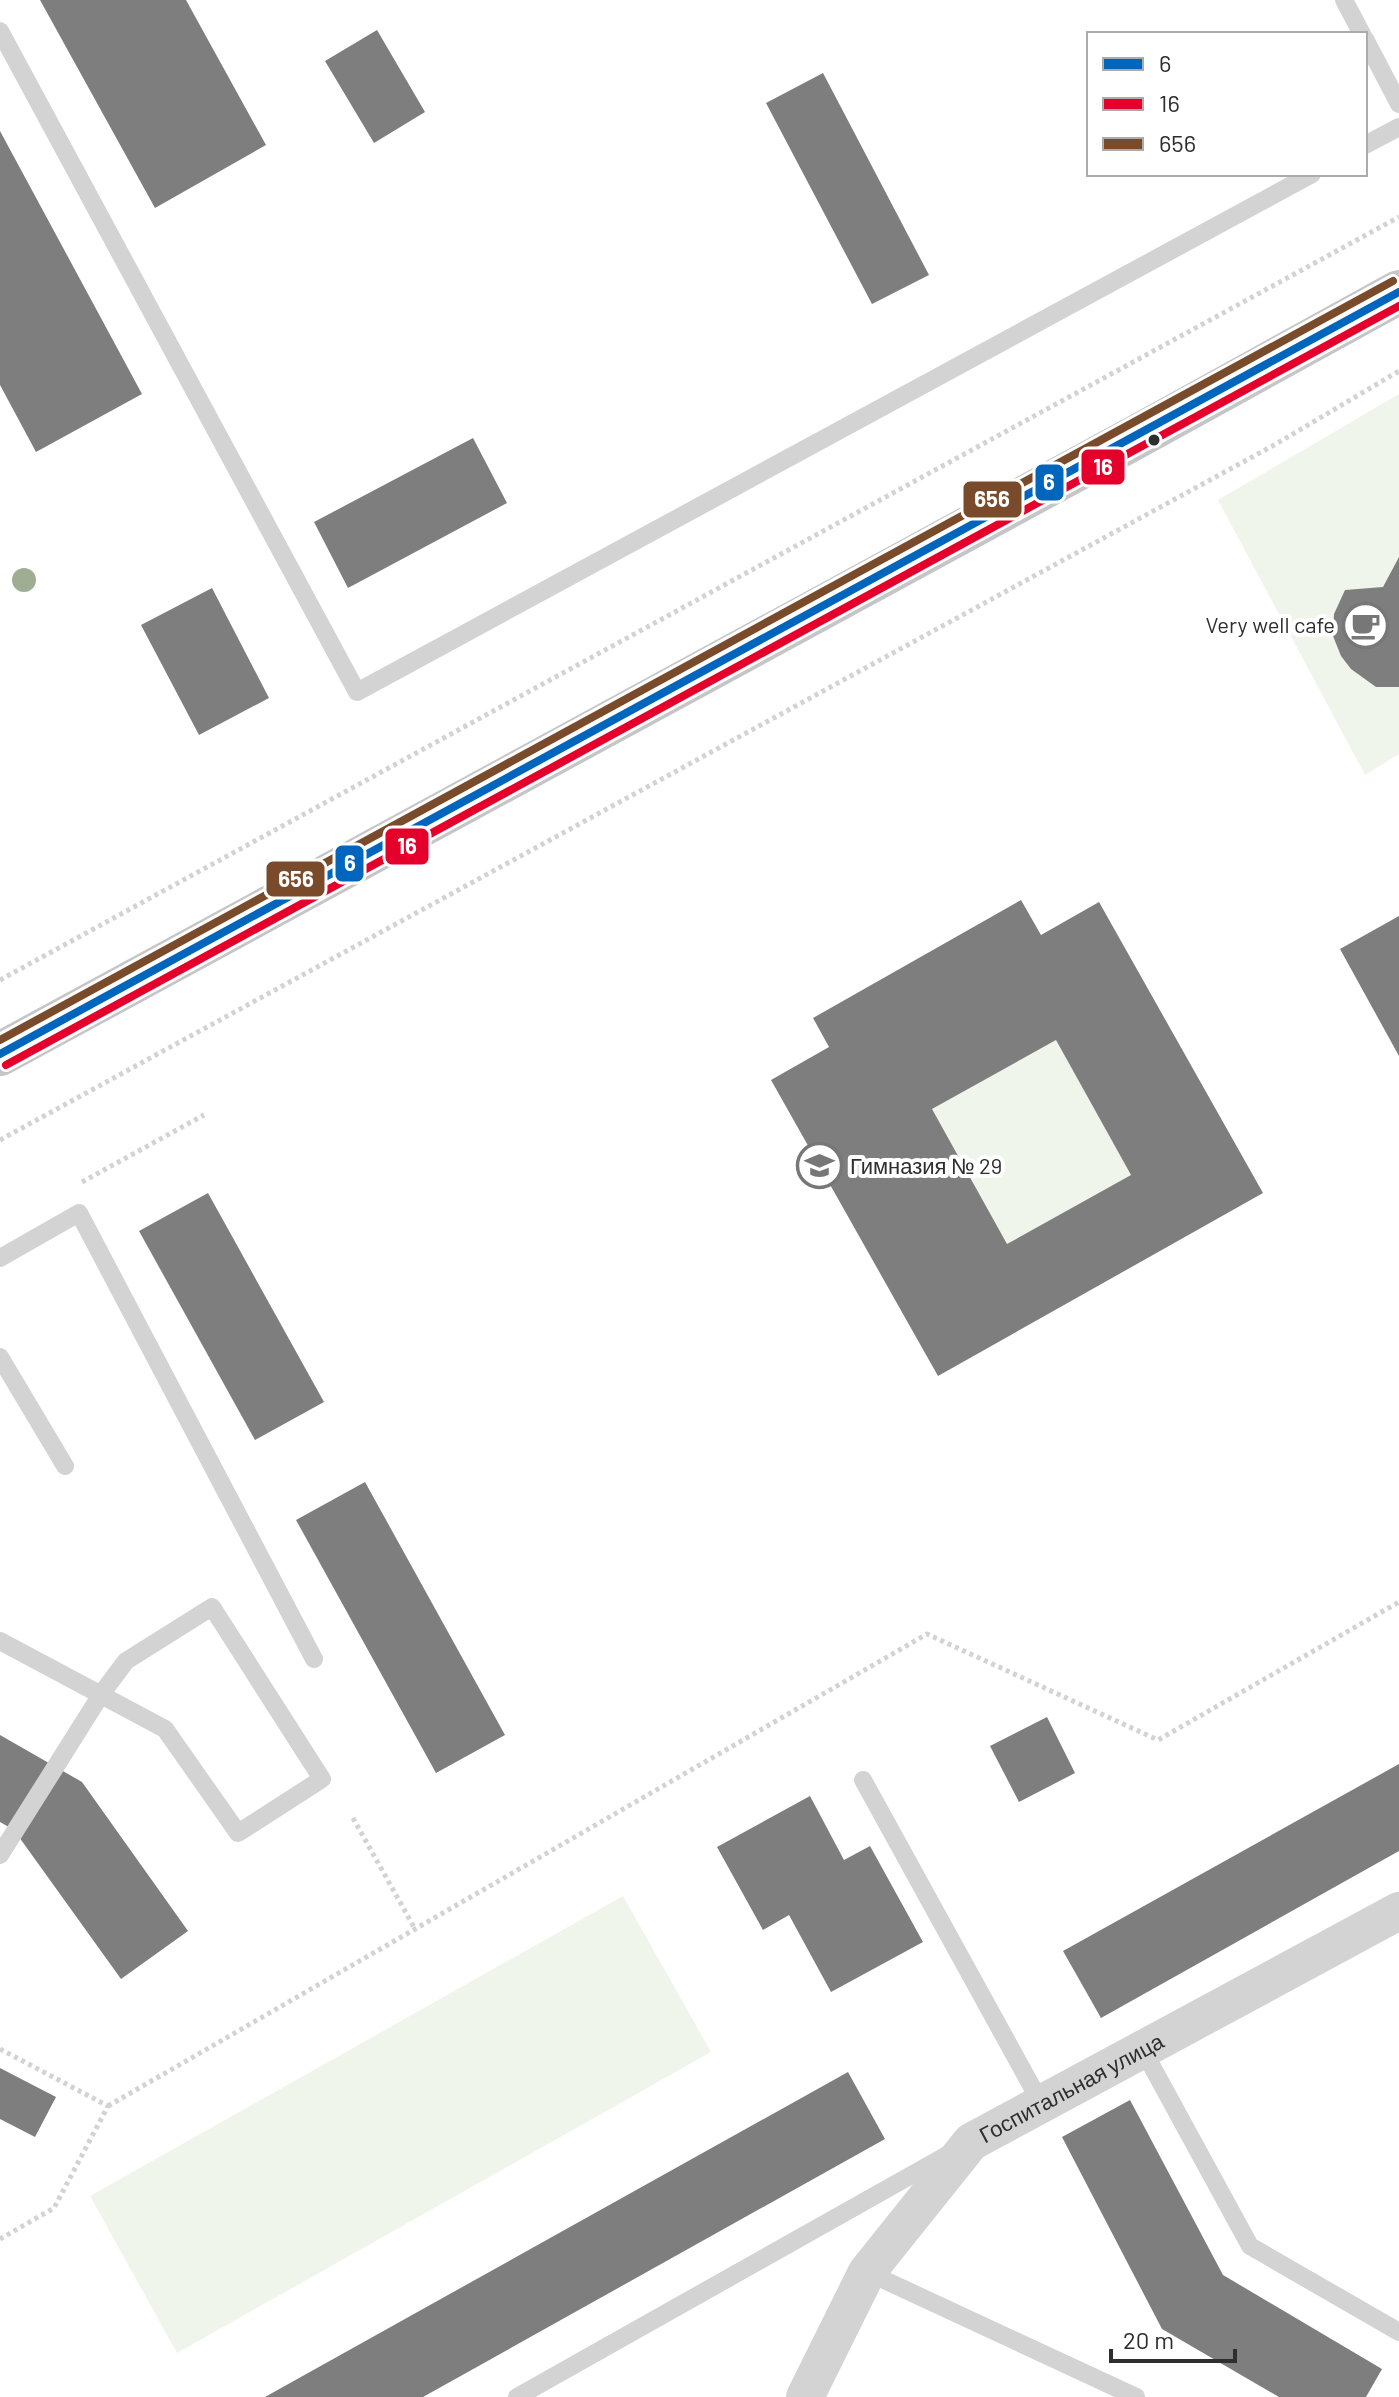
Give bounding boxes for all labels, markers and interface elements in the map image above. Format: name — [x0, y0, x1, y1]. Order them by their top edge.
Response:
legend — [1087, 32, 1367, 176]
text: 6 — [1159, 48, 1171, 77]
text: 16 — [1159, 88, 1180, 117]
text: 656 — [1159, 128, 1196, 157]
unlabelled marker — [1146, 432, 1162, 448]
line badge: 16 — [1080, 448, 1126, 486]
text: 16 — [1093, 453, 1113, 479]
line badge: 6 — [1034, 463, 1065, 502]
text: 6 — [1043, 468, 1055, 494]
line badge: 656 — [962, 480, 1023, 519]
text: 656 — [974, 485, 1010, 511]
cafe icon: Very well cafe — [1342, 601, 1390, 649]
place label: Very well cafe — [1205, 611, 1335, 637]
line badge: 16 — [384, 827, 430, 866]
text: 16 — [397, 832, 417, 858]
line badge: 6 — [334, 844, 365, 883]
text: 6 — [344, 849, 356, 875]
line badge: 656 — [265, 860, 326, 898]
text: 656 — [278, 865, 314, 891]
school or university icon: Гимназия № 29 — [795, 1142, 843, 1190]
place label: Гимназия № 29 — [850, 1152, 1002, 1178]
street label: Госпитальная улица — [974, 2026, 1168, 2147]
scale bar — [1111, 2313, 1235, 2363]
text: 20 m — [1123, 2325, 1174, 2354]

